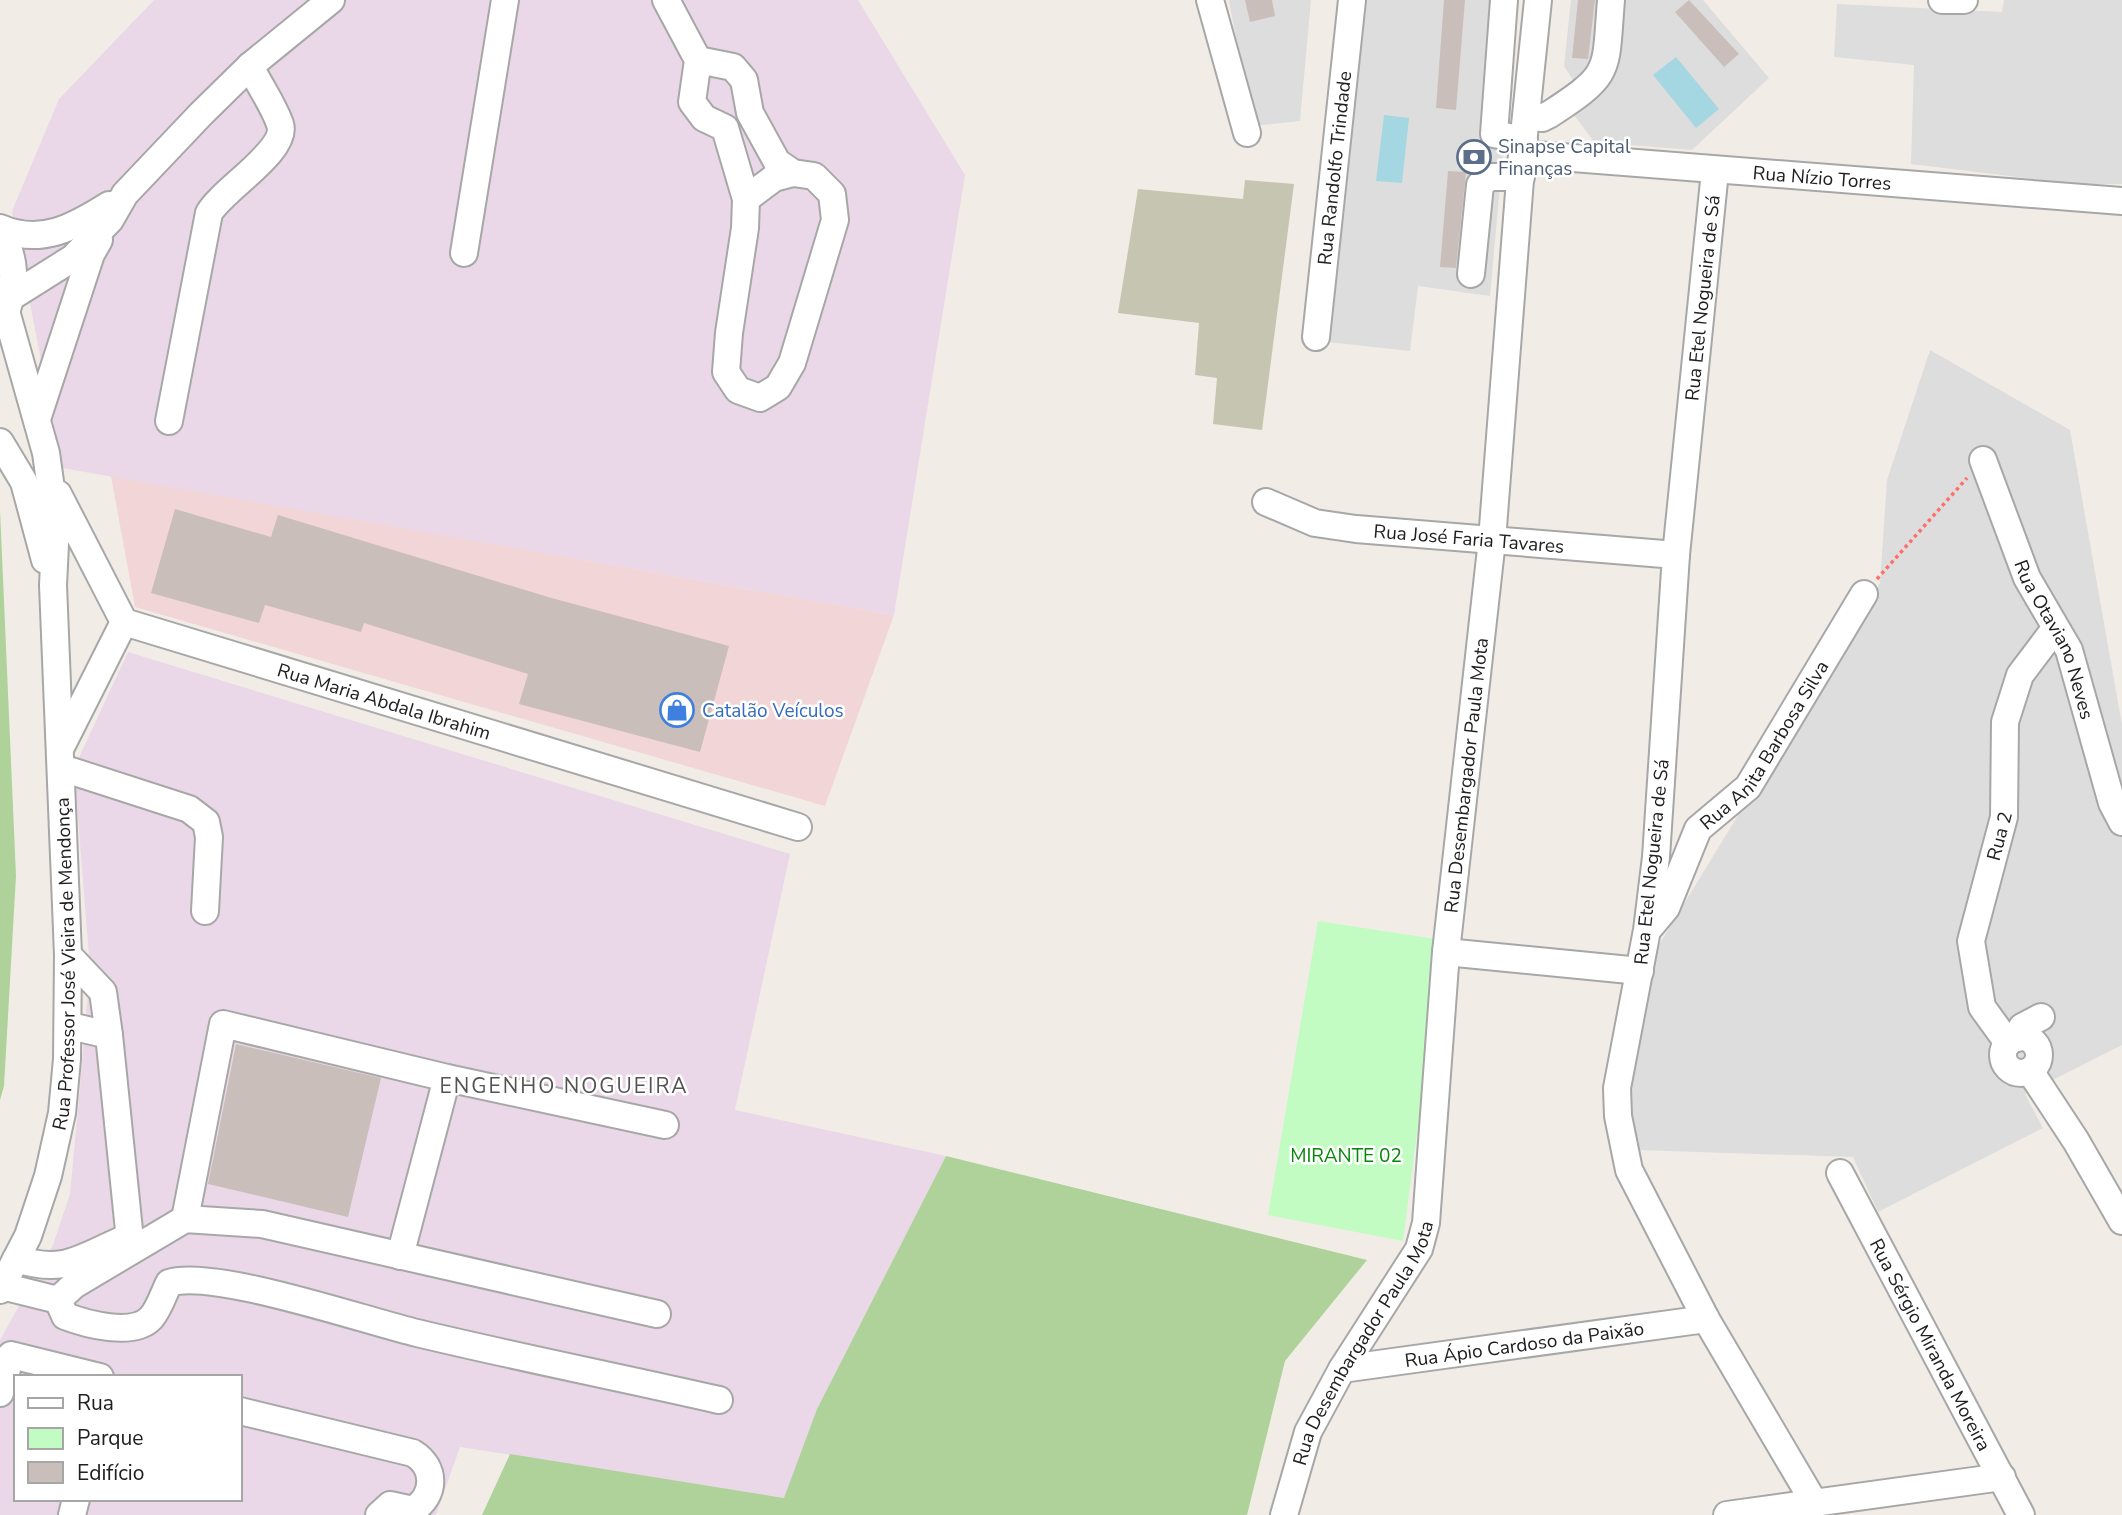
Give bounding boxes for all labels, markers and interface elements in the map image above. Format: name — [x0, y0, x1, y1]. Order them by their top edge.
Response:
street label: Rua Randolfo Trindade — [1312, 70, 1358, 266]
place label: Sinapse Capital Finanças — [1498, 134, 1631, 182]
bank icon: Sinapse Capital Finanças — [1455, 138, 1493, 176]
street label: Rua Nízio Torres — [1752, 160, 1892, 197]
street label: Rua Etel Nogueira de Sá — [1679, 194, 1727, 402]
street label: Rua José Faria Tavares — [1372, 518, 1565, 560]
street label: Rua Otaviano Neves — [2007, 556, 2100, 722]
street label: Rua Desembargador Paula Mota — [1438, 636, 1495, 914]
street label: Rua Anita Barbosa Silva — [1694, 656, 1835, 836]
street label: Rua Maria Abdala Ibrahim — [274, 657, 494, 747]
shop icon: Catalão Veículos — [658, 691, 696, 729]
place label: Catalão Veículos — [702, 698, 844, 724]
street label: Rua Etel Nogueira de Sá — [1628, 758, 1676, 966]
street label: Rua Professor José Vieira de Mendonça — [47, 797, 82, 1133]
street label: Rua 2 — [1981, 809, 2019, 864]
district label: ENGENHO NOGUEIRA — [439, 1072, 689, 1100]
park label: MIRANTE 02 — [1290, 1143, 1402, 1169]
street label: Rua Desembargador Paula Mota — [1287, 1218, 1440, 1468]
street label: Rua Sérgio Miranda Moreira — [1863, 1234, 1997, 1456]
street label: Rua Ápio Cardoso da Paixão — [1403, 1316, 1646, 1374]
legend — [14, 1375, 242, 1501]
text: Rua — [77, 1389, 114, 1417]
text: Parque — [77, 1424, 144, 1452]
text: Edifício — [77, 1459, 144, 1487]

